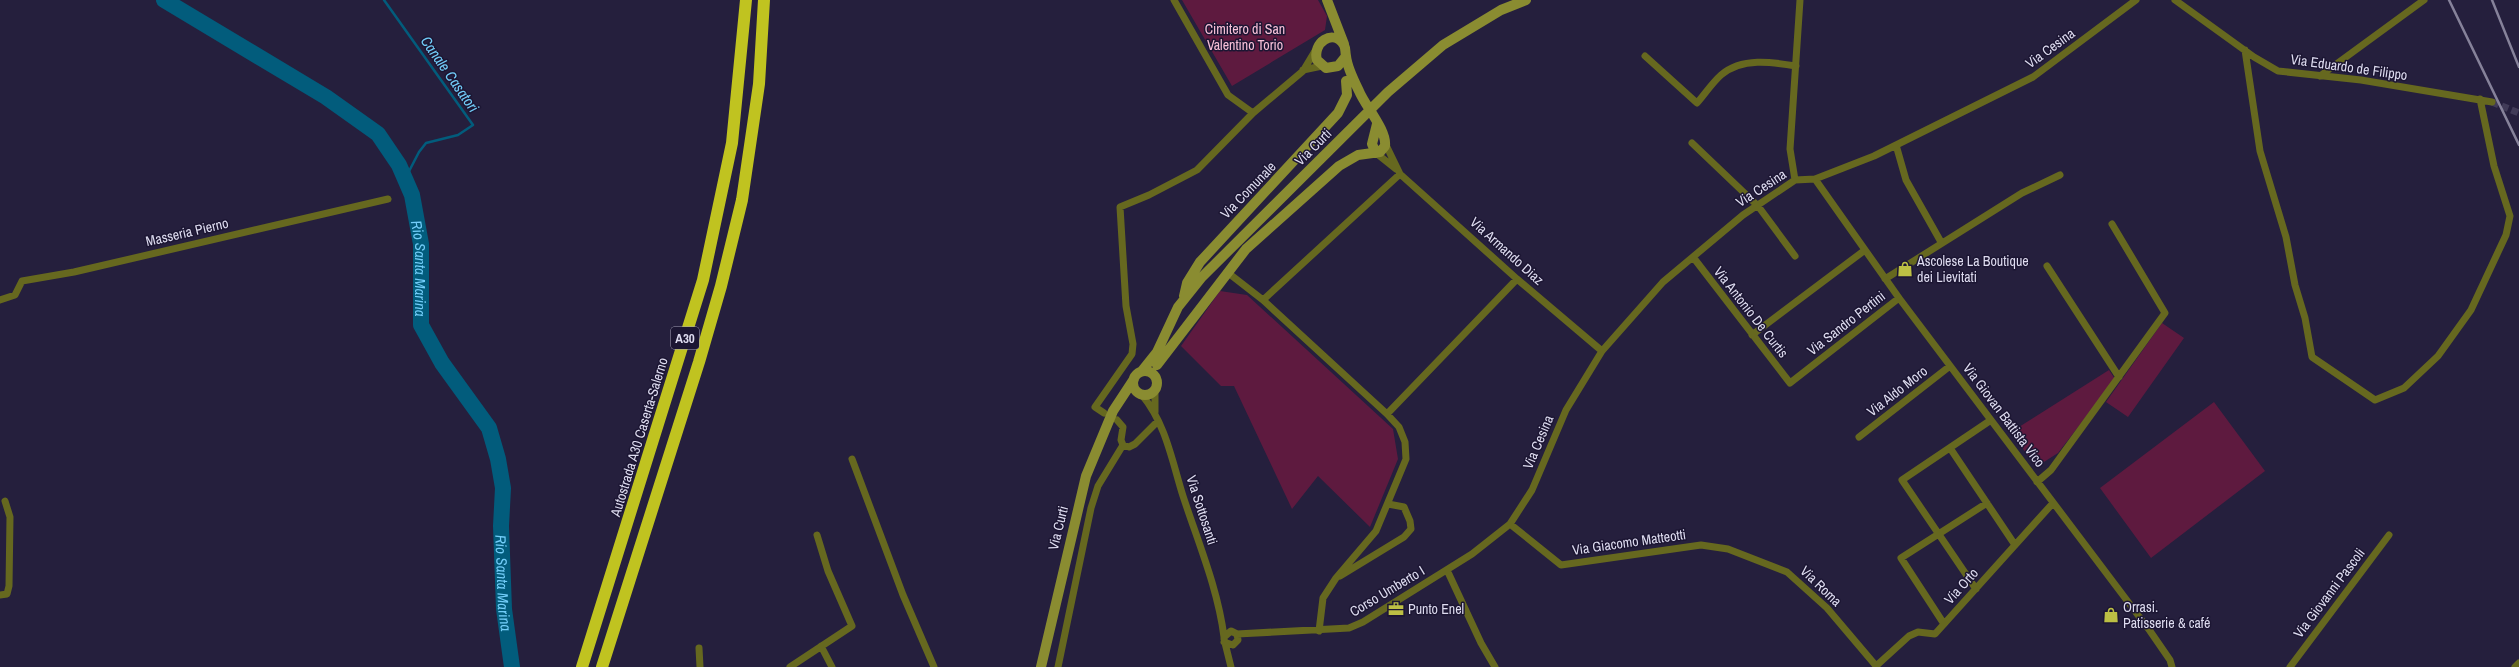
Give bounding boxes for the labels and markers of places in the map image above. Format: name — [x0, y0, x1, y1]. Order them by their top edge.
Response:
place label: Ascolese La Boutique dei Lievitati — [1916, 252, 2029, 286]
shop icon: Ascolese La Boutique dei Lievitati — [1896, 260, 1914, 278]
place label: Orrasi. Patisserie & café — [2123, 598, 2210, 632]
office icon: Punto Enel — [1387, 600, 1405, 618]
place label: Punto Enel — [1408, 600, 1464, 618]
shop icon: Orrasi. Patisserie & café — [2102, 606, 2120, 624]

